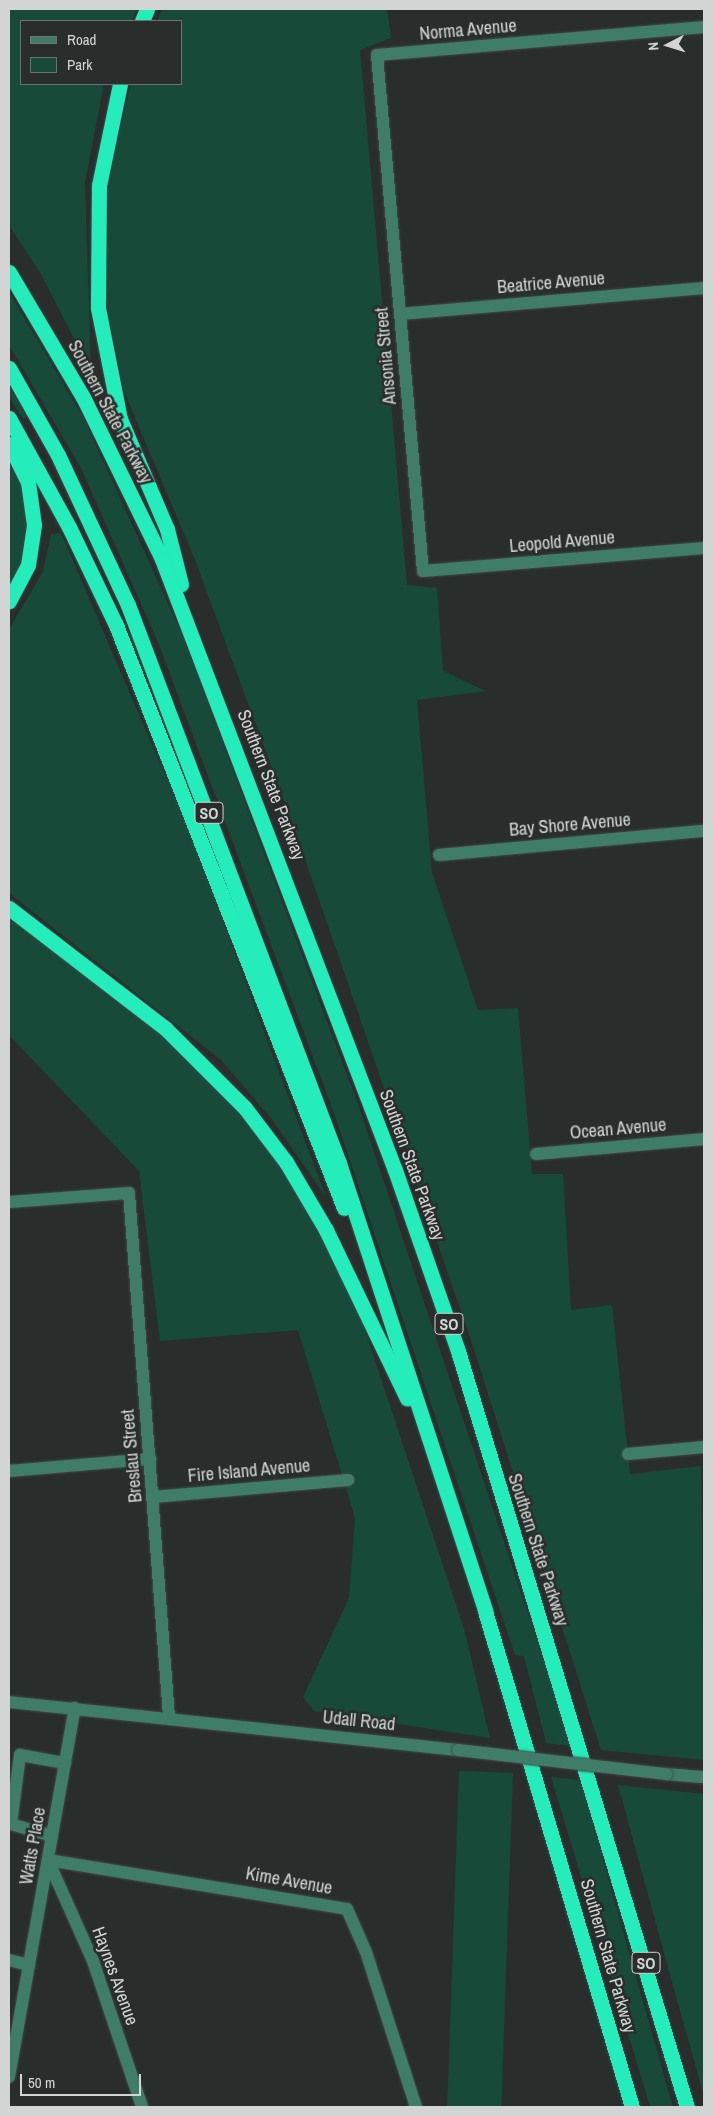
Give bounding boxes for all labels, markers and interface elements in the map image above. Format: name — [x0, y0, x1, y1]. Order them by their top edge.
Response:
street label: Norma Avenue — [418, 15, 518, 45]
legend — [20, 20, 182, 85]
north arrow — [643, 20, 693, 70]
text: Road — [67, 29, 96, 50]
text: N — [644, 41, 662, 51]
text: Park — [67, 54, 92, 75]
street label: Beatrice Avenue — [496, 267, 606, 299]
street label: Ansonia Street — [371, 306, 401, 406]
street label: Southern State Parkway — [63, 337, 157, 487]
street label: Leopold Avenue — [508, 527, 616, 557]
street label: Southern State Parkway — [232, 707, 310, 863]
road number: SO — [194, 800, 224, 826]
street label: Bay Shore Avenue — [508, 809, 632, 841]
street label: Southern State Parkway — [375, 1087, 449, 1243]
street label: Ocean Avenue — [569, 1114, 667, 1144]
road number: SO — [434, 1310, 464, 1338]
street label: Breslau Street — [117, 1408, 147, 1504]
street label: Fire Island Avenue — [186, 1455, 312, 1487]
street label: Southern State Parkway — [503, 1471, 573, 1629]
street label: Udall Road — [322, 1706, 396, 1736]
street label: Watts Place — [16, 1806, 50, 1886]
street label: Kime Avenue — [244, 1863, 334, 1899]
street label: Southern State Parkway — [576, 1877, 640, 2035]
street label: Haynes Avenue — [87, 1923, 143, 2029]
road number: SO — [631, 1950, 661, 1976]
scale bar — [22, 2064, 144, 2096]
text: 50 m — [28, 2072, 55, 2093]

